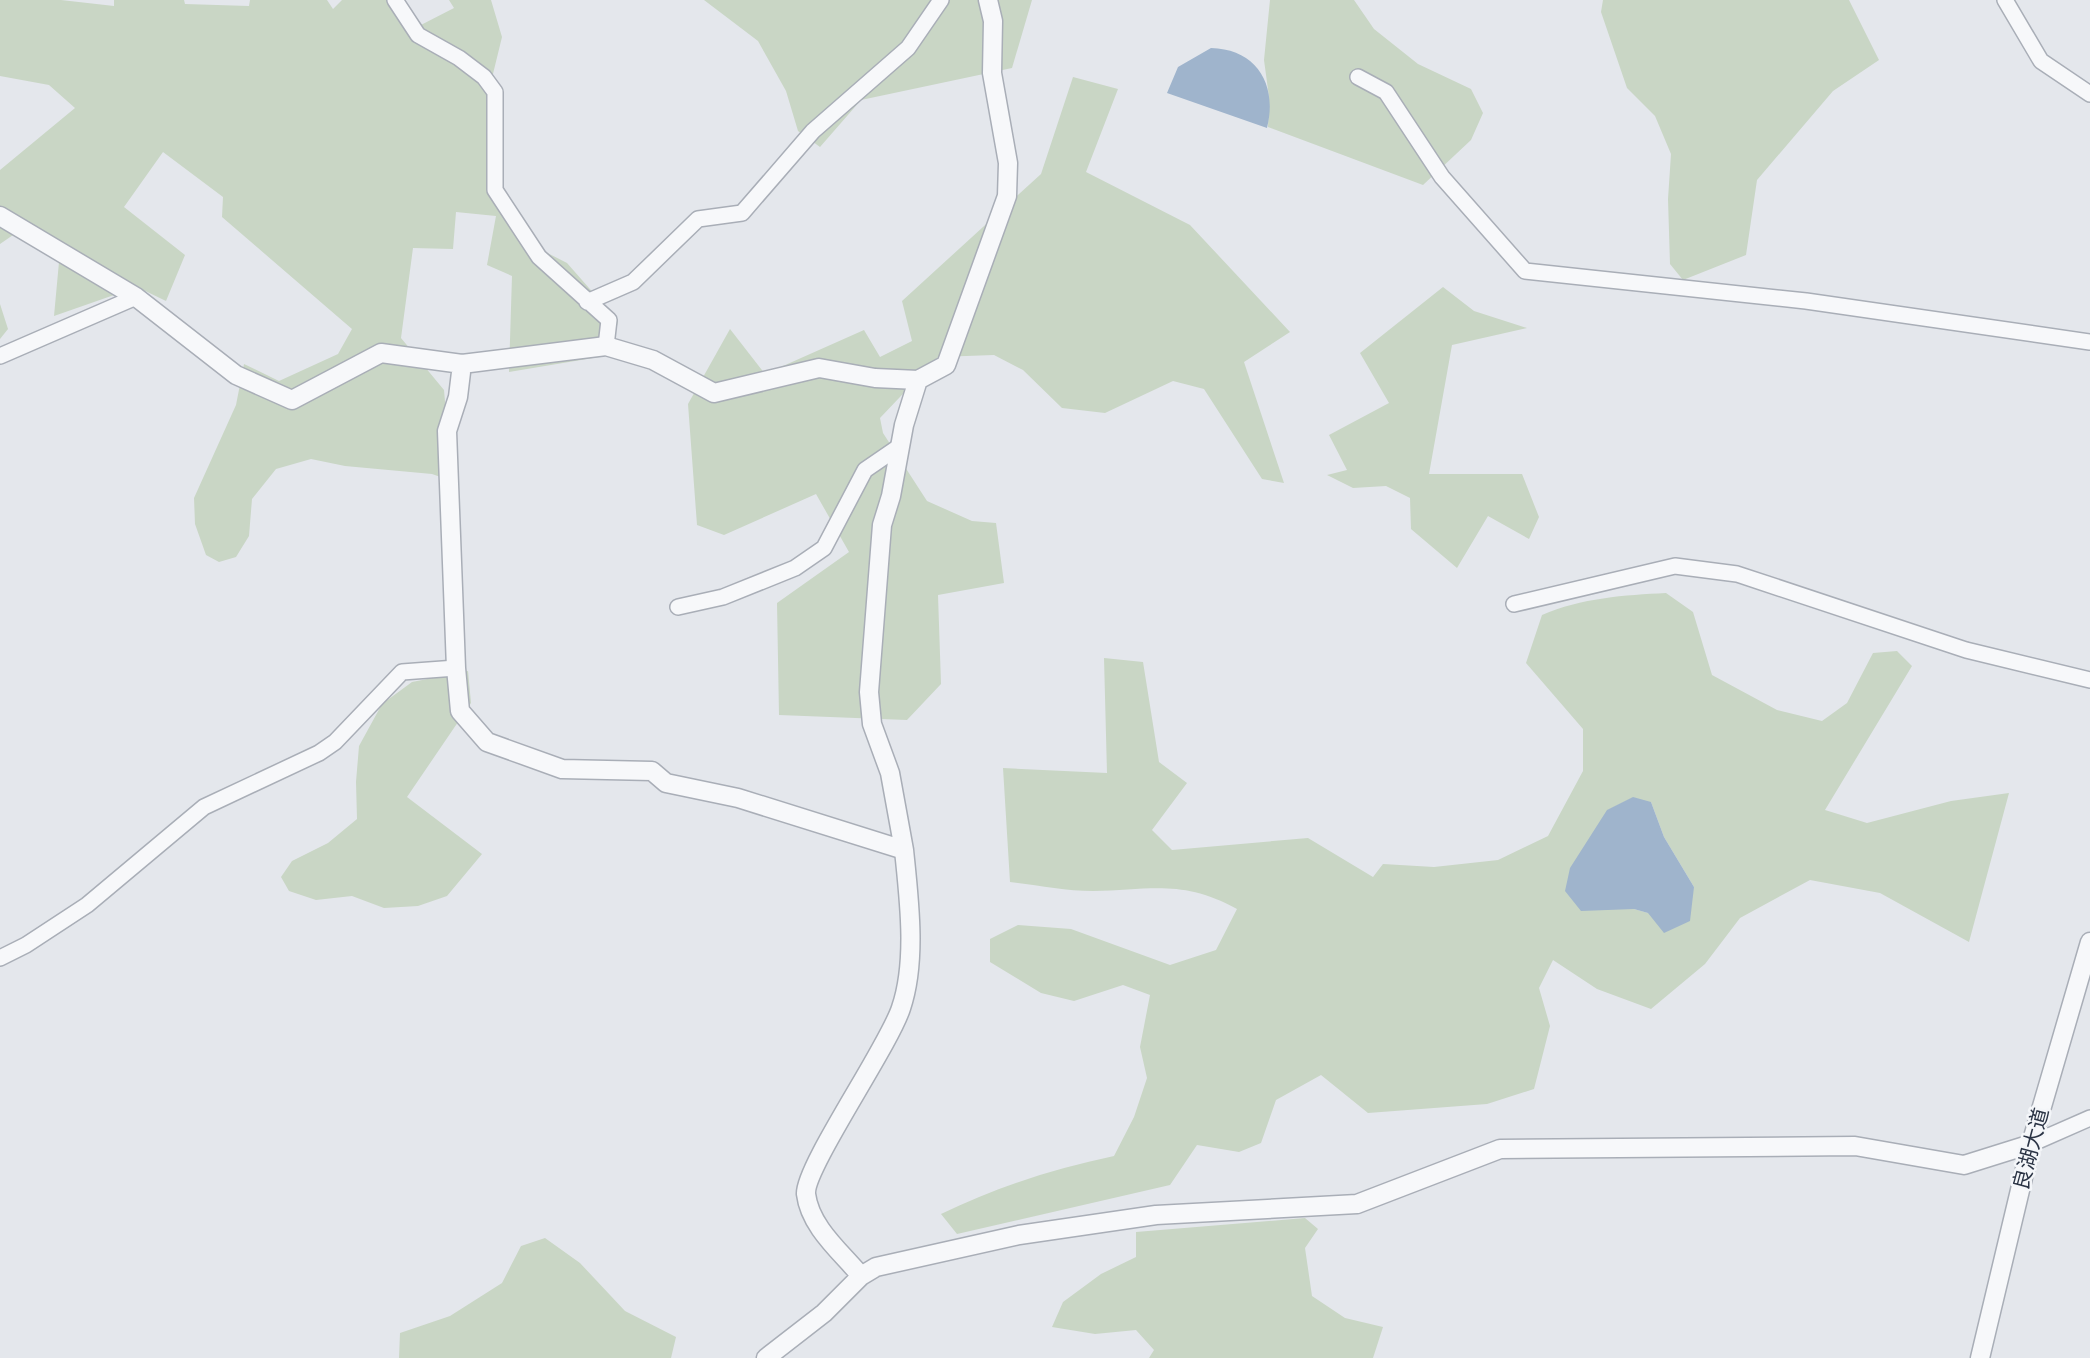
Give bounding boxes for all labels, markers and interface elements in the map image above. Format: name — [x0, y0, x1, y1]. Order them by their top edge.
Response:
street label: 良湖大道 — [2007, 1105, 2055, 1193]

